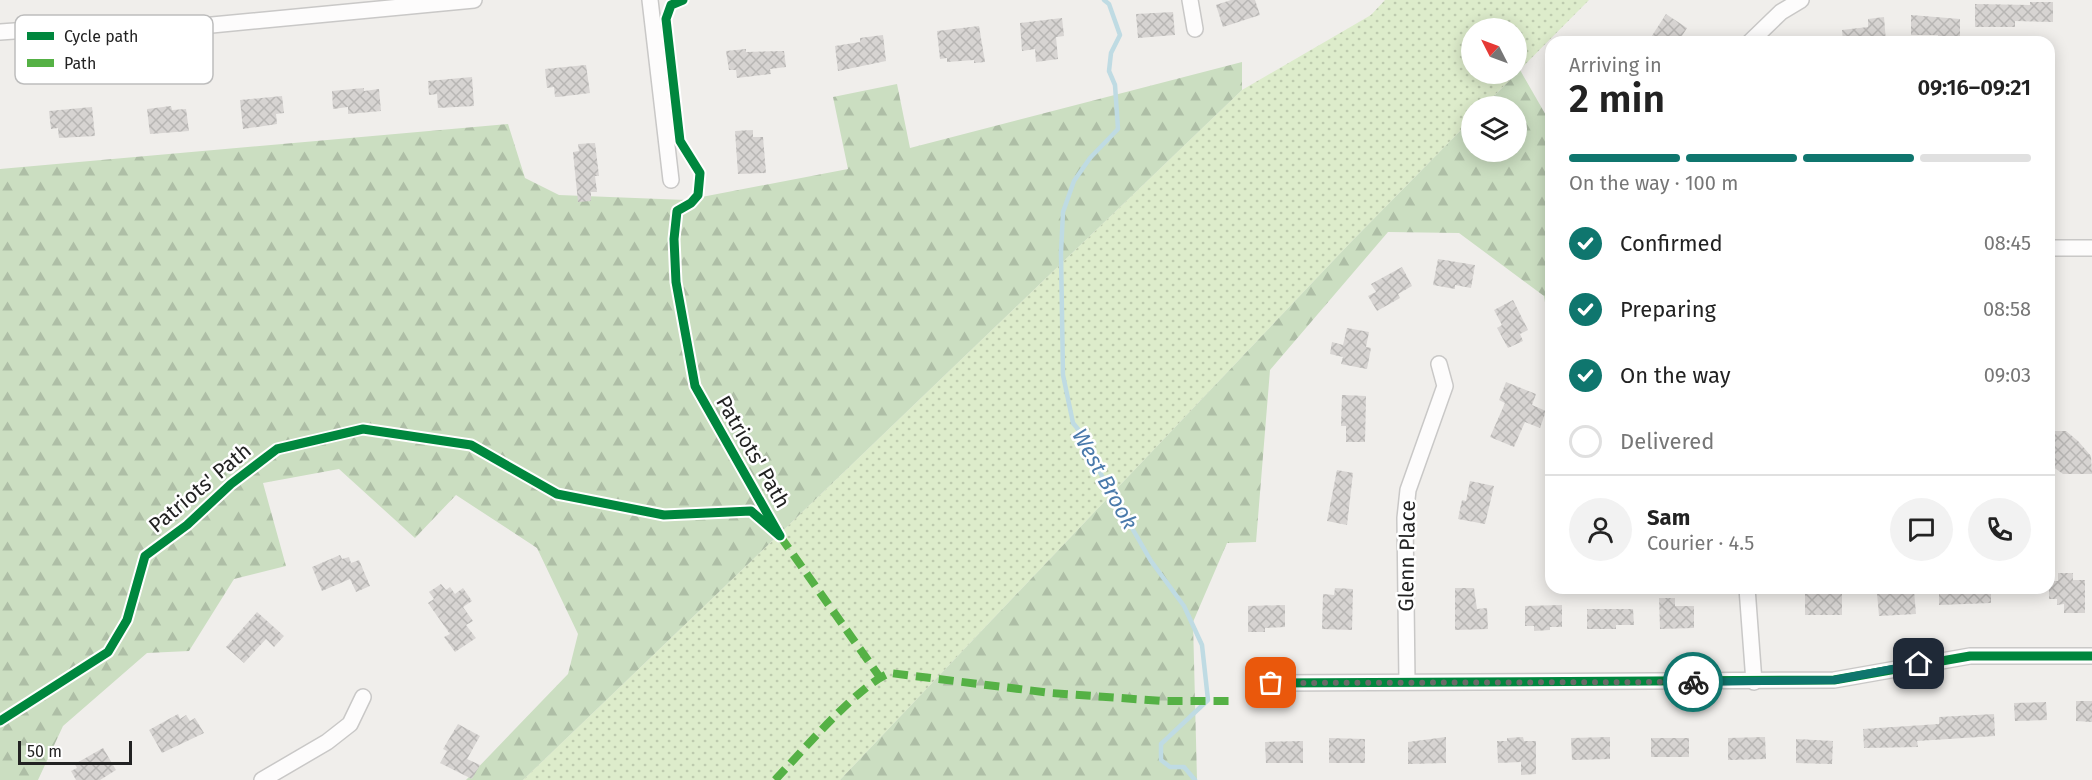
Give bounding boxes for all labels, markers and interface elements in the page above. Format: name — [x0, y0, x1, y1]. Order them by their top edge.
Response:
legend — [15, 15, 213, 84]
north arrow — [1461, 18, 1527, 84]
map controls — [1461, 18, 1527, 162]
text: Cycle path — [64, 27, 138, 46]
text: Arriving in — [1569, 53, 1662, 77]
text: Path — [64, 54, 96, 73]
text: 09:16–09:21 — [1917, 74, 2031, 101]
text: 2 min — [1569, 76, 1665, 122]
button: layers — [1461, 96, 1527, 162]
text: On the way · 100 m — [1569, 171, 1738, 195]
icon: check — [1569, 227, 1602, 260]
text: Confirmed — [1620, 230, 1723, 257]
text: 08:45 — [1984, 231, 2031, 255]
icon: check — [1569, 293, 1602, 326]
text: Preparing — [1620, 296, 1716, 323]
text: 08:58 — [1983, 297, 2031, 321]
icon: check — [1569, 359, 1602, 392]
text: On the way — [1620, 362, 1731, 389]
text: 09:03 — [1984, 363, 2031, 387]
street label: Patriots' Path — [710, 391, 796, 513]
water label: West Brook — [1066, 424, 1144, 534]
text: Delivered — [1620, 428, 1715, 455]
street label: Patriots' Path — [143, 438, 257, 538]
button: person — [1569, 498, 1632, 561]
button: chat — [1890, 498, 1953, 561]
button: phone — [1968, 498, 2031, 561]
street label: Glenn Place — [1393, 500, 1421, 612]
text: Sam — [1647, 504, 1690, 531]
text: Courier · 4.5 — [1647, 531, 1754, 555]
pin — [1893, 638, 1944, 689]
icon: home — [1902, 647, 1935, 680]
courier — [1663, 652, 1723, 712]
pin — [1245, 657, 1296, 708]
icon: bag — [1254, 666, 1287, 699]
icon: bike — [1677, 666, 1710, 699]
scale bar — [18, 738, 132, 766]
text: 50 m — [27, 742, 62, 761]

